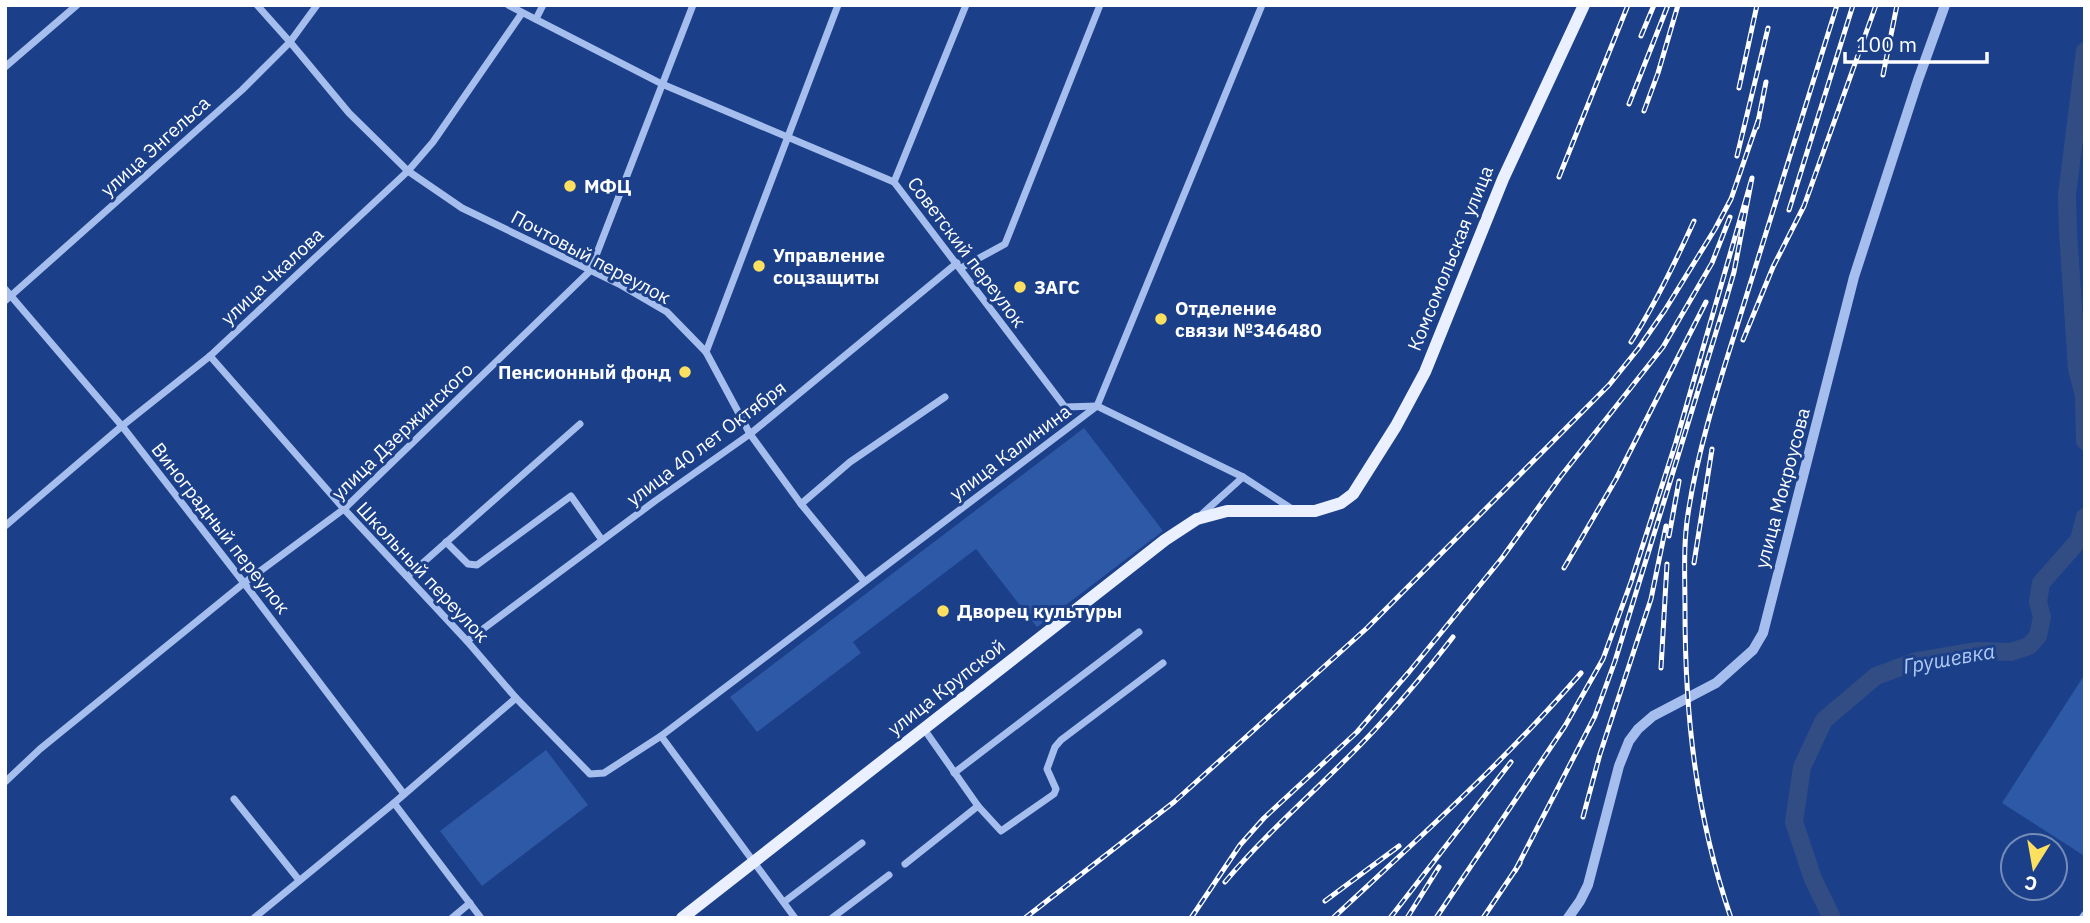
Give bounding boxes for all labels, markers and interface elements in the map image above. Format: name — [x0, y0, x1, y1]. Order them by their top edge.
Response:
scale bar — [1845, 21, 1987, 65]
text: 100 m — [1856, 30, 1917, 58]
street label: улица Энгельса — [95, 91, 215, 201]
street label: Комсомольская улица — [1402, 162, 1498, 354]
street label: Советский переулок — [903, 172, 1031, 332]
place label: МФЦ — [584, 174, 632, 198]
marker: МФЦ — [562, 178, 578, 194]
street label: Почтовый переулок — [507, 205, 675, 309]
street label: улица Чкалова — [216, 222, 328, 330]
place label: Управление соцзащиты — [773, 243, 885, 289]
marker: Управление соцзащиты — [751, 258, 767, 274]
place label: ЗАГС — [1034, 275, 1080, 299]
marker: ЗАГС — [1012, 279, 1028, 295]
place label: Отделение связи №346480 — [1175, 296, 1322, 342]
marker: Отделение связи №346480 — [1153, 311, 1169, 327]
street label: улица Дзержинского — [326, 357, 478, 505]
place label: Пенсионный фонд — [498, 360, 671, 384]
marker: Пенсионный фонд — [677, 364, 693, 380]
street label: улица 40 лет Октября — [621, 375, 791, 511]
street label: улица Калинина — [945, 399, 1075, 505]
street label: улица Мокроусова — [1749, 405, 1815, 571]
street label: Виноградный переулок — [147, 438, 295, 618]
street label: Школьный переулок — [352, 497, 494, 647]
place label: Дворец культуры — [957, 599, 1122, 623]
marker: Дворец культуры — [935, 603, 951, 619]
street label: улица Крупской — [882, 634, 1010, 740]
water label: Грушевка — [1901, 636, 1997, 680]
north arrow — [1999, 832, 2069, 902]
text: С — [2022, 871, 2039, 897]

